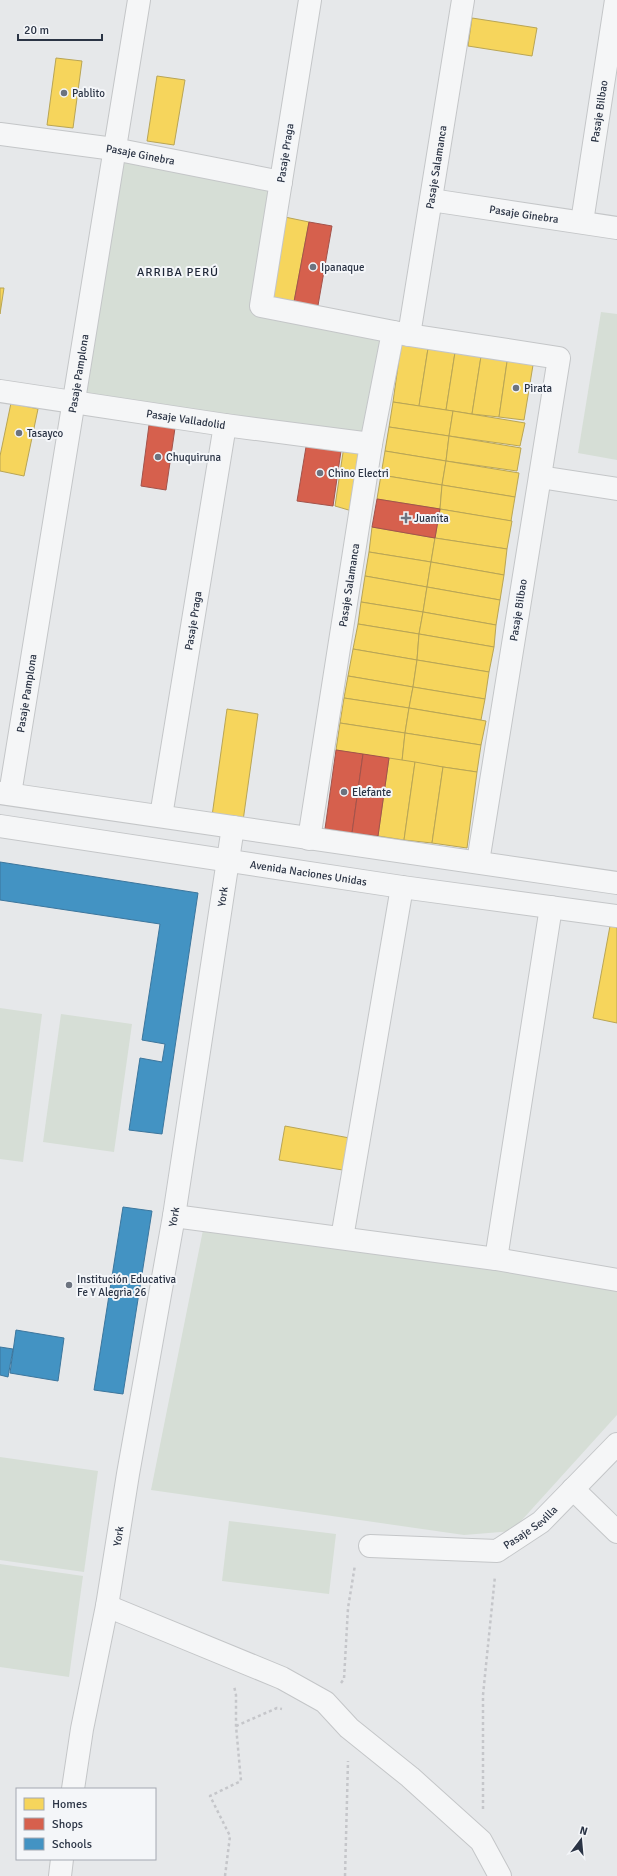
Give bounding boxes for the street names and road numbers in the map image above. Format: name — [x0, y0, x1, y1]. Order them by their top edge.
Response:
street label: Pasaje Bilbao — [588, 79, 611, 143]
street label: Pasaje Praga — [274, 122, 297, 184]
street label: Pasaje Salamanca — [423, 124, 450, 210]
street label: Pasaje Ginebra — [105, 142, 176, 168]
street label: Pasaje Ginebra — [488, 203, 560, 226]
street label: Pasaje Pamplona — [66, 333, 92, 414]
street label: Pasaje Valladolid — [145, 407, 226, 432]
street label: Pasaje Salamanca — [336, 542, 362, 628]
street label: Pasaje Bilbao — [507, 578, 530, 642]
street label: Pasaje Praga — [182, 590, 205, 651]
street label: Pasaje Pamplona — [14, 653, 40, 734]
street label: Avenida Naciones Unidas — [249, 858, 368, 889]
street label: York — [215, 885, 231, 908]
street label: York — [166, 1206, 182, 1228]
street label: Pasaje Sevilla — [501, 1503, 561, 1552]
street label: York — [111, 1525, 127, 1547]

